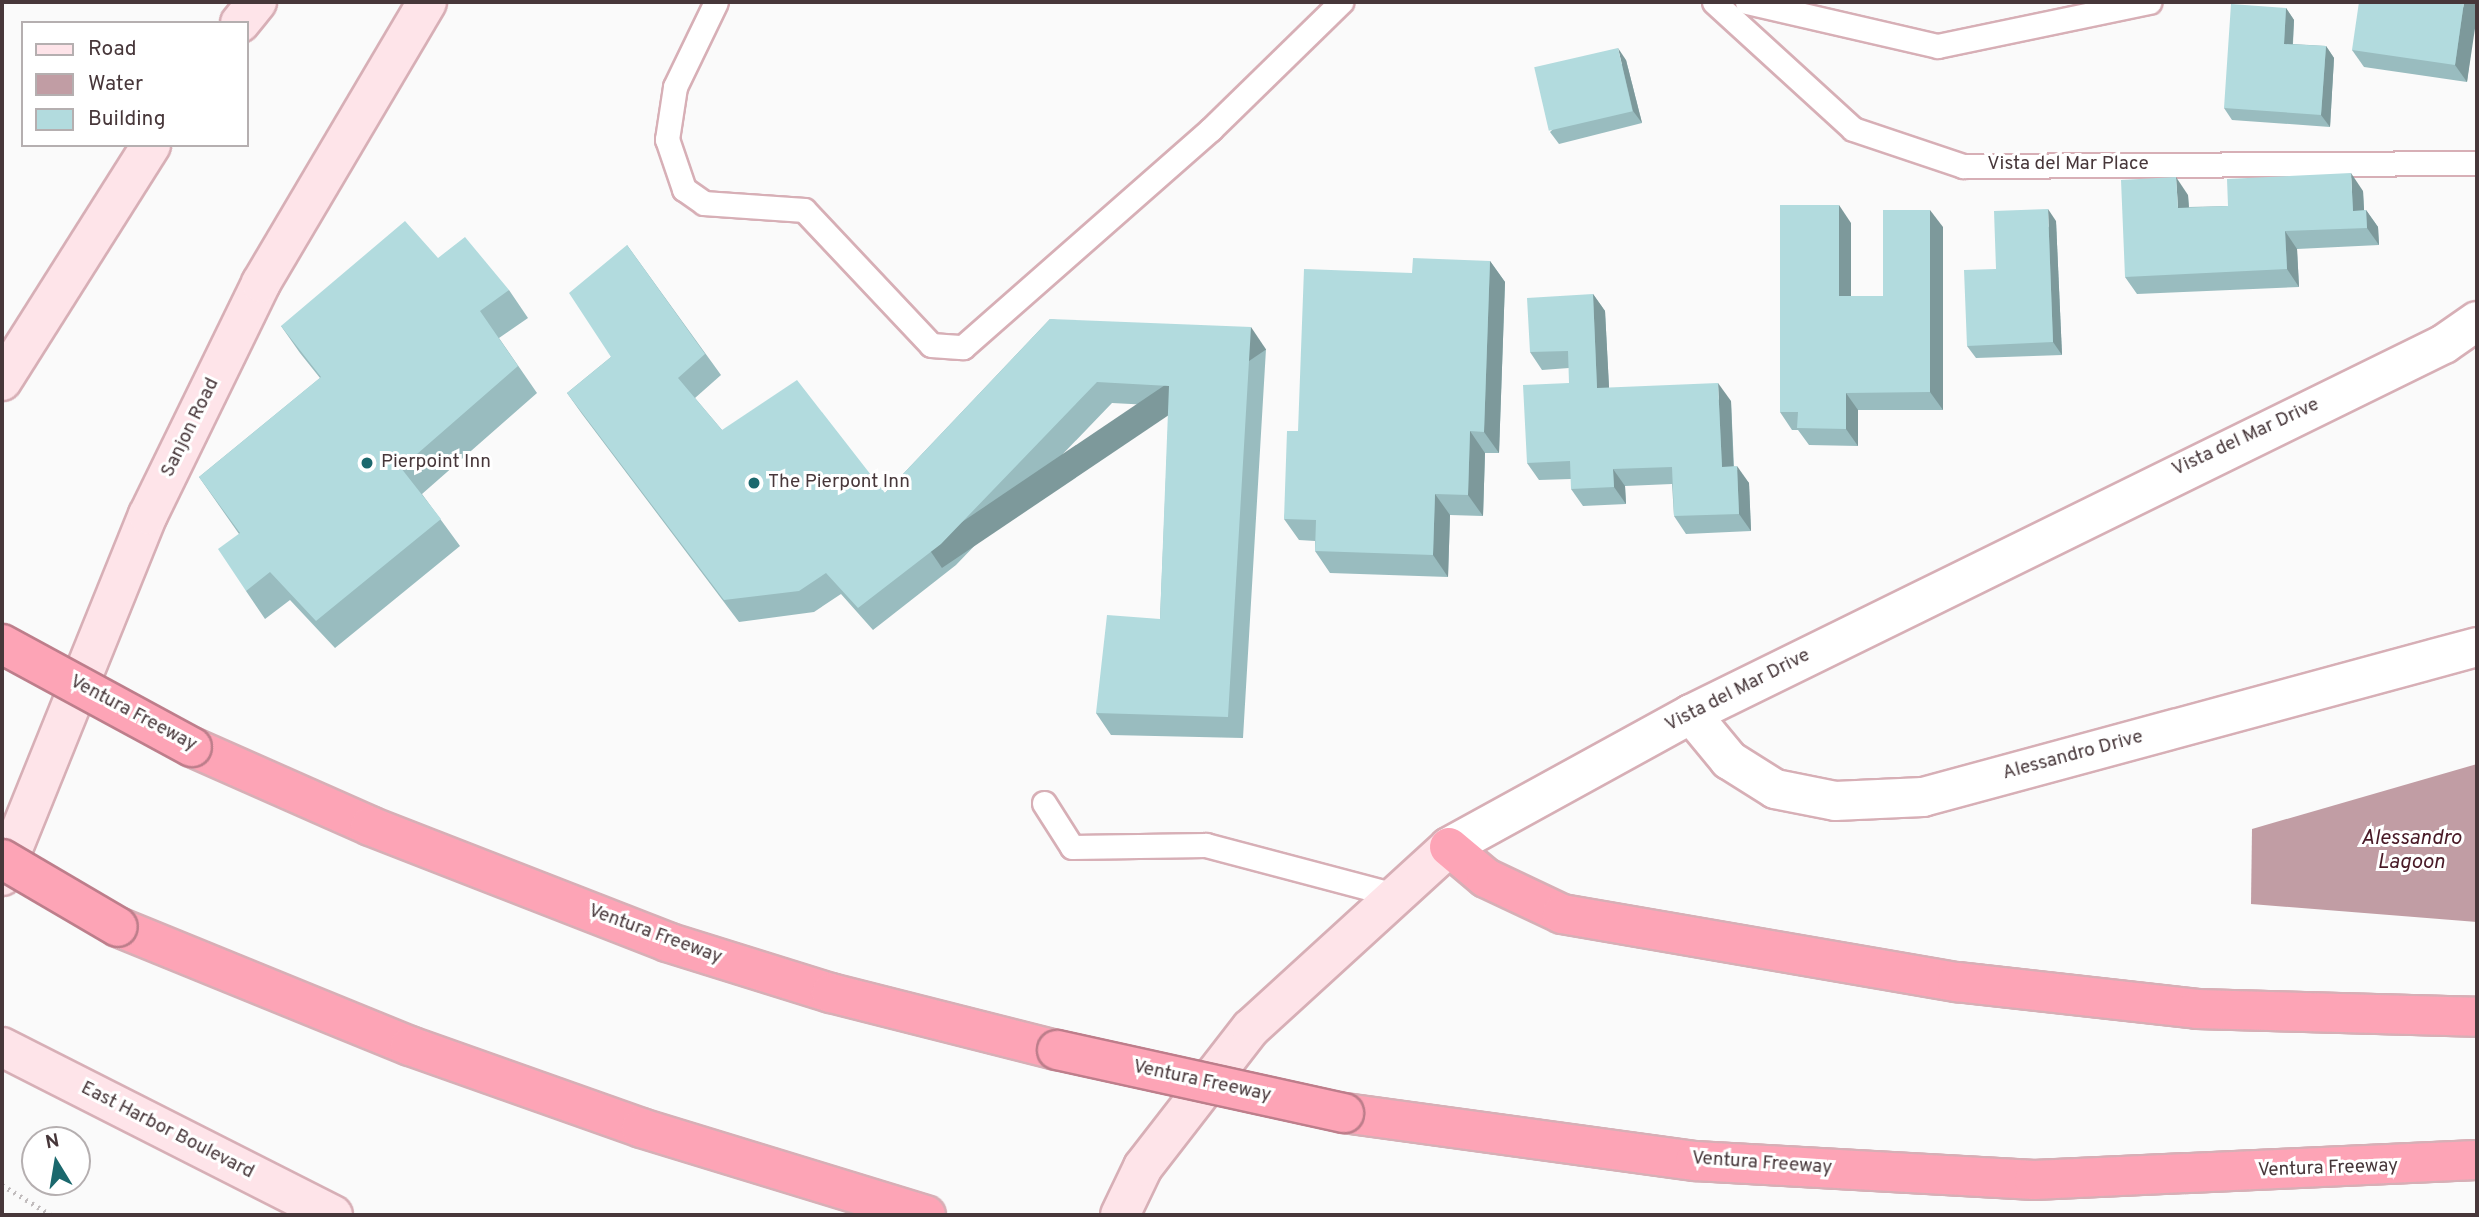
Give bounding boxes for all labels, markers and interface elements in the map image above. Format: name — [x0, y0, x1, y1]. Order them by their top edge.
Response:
legend — [21, 21, 248, 147]
text: Road — [88, 36, 137, 63]
text: Water — [88, 71, 143, 98]
text: Building — [88, 106, 166, 133]
street label: Vista del Mar Place — [1987, 154, 2149, 176]
street label: Sanjon Road — [157, 375, 225, 481]
street label: Vista del Mar Drive — [2169, 394, 2323, 482]
place label: Pierpoint Inn — [381, 452, 491, 474]
marker: Pierpoint Inn — [359, 455, 375, 471]
place label: The Pierpont Inn — [768, 472, 910, 494]
marker: The Pierpont Inn — [746, 475, 762, 491]
street label: Vista del Mar Drive — [1662, 645, 1814, 737]
street label: Ventura Freeway — [66, 671, 200, 757]
street label: Alessandro Drive — [2000, 726, 2146, 786]
water label: Alessandro Lagoon — [2361, 826, 2461, 876]
street label: Ventura Freeway — [585, 900, 725, 970]
street label: Ventura Freeway — [1131, 1056, 1273, 1108]
street label: East Harbor Boulevard — [77, 1077, 257, 1185]
north arrow — [21, 1126, 91, 1196]
text: N — [43, 1129, 61, 1155]
street label: Ventura Freeway — [1691, 1148, 1833, 1180]
street label: Ventura Freeway — [2257, 1155, 2399, 1183]

